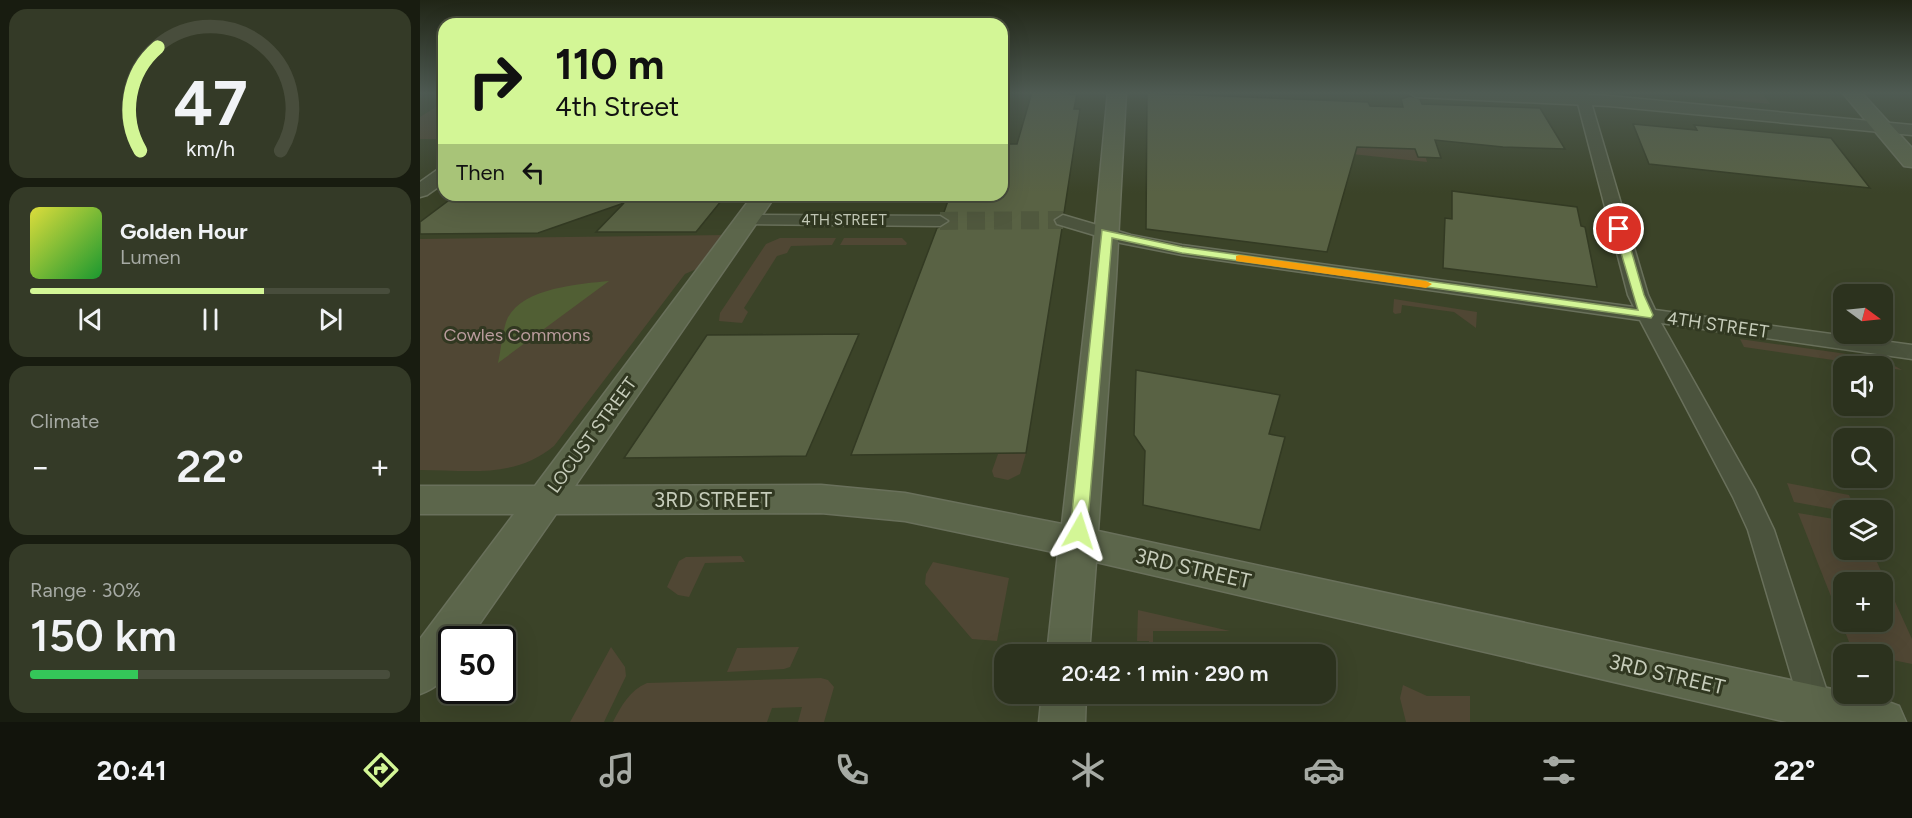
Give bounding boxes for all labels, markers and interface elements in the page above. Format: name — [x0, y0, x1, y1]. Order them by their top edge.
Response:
text: 110 m — [555, 39, 664, 90]
icon: right — [456, 42, 534, 120]
text: 47 — [173, 66, 247, 141]
text: 4th Street — [555, 90, 679, 123]
text: km/h — [186, 136, 234, 161]
icon: left — [517, 156, 550, 189]
text: Then — [456, 159, 505, 186]
pin — [1593, 203, 1644, 254]
street label: 4TH STREET — [801, 211, 887, 229]
icon: arrive — [1602, 212, 1635, 245]
text: Golden Hour — [120, 218, 248, 245]
text: Lumen — [120, 245, 181, 269]
north arrow — [1833, 284, 1893, 344]
map controls — [1833, 284, 1893, 704]
icon: previous — [74, 303, 107, 336]
icon: pause — [194, 303, 227, 336]
icon: next — [314, 303, 347, 336]
street label: 4TH STREET — [1666, 307, 1770, 343]
park label: Cowles Commons — [444, 324, 590, 346]
button: sound — [1833, 356, 1893, 416]
street label: LOCUST STREET — [543, 373, 641, 497]
text: Climate — [30, 409, 99, 433]
button: search — [1833, 428, 1893, 488]
text: 22° — [176, 439, 244, 493]
text: − — [30, 447, 51, 486]
text: + — [369, 447, 390, 486]
street label: 3RD STREET — [654, 487, 773, 512]
position arrow — [1047, 499, 1111, 563]
button: layers — [1833, 500, 1893, 560]
street label: 3RD STREET — [1133, 543, 1254, 594]
button: + — [1833, 572, 1893, 632]
text: Range · 30% — [30, 578, 141, 602]
text: 150 km — [30, 608, 177, 662]
speed limit sign: 50 — [438, 626, 516, 704]
button: − — [1833, 644, 1893, 704]
street label: 3RD STREET — [1607, 649, 1728, 700]
text: 20:42 · 1 min · 290 m — [1061, 660, 1269, 687]
icon: directions — [360, 749, 402, 791]
icon: music — [596, 749, 638, 791]
icon: phone — [831, 749, 873, 791]
icon: climate — [1067, 749, 1109, 791]
icon: car — [1303, 749, 1345, 791]
icon: filters — [1538, 749, 1580, 791]
text: 20:41 — [97, 754, 167, 787]
text: 22° — [1774, 754, 1815, 787]

